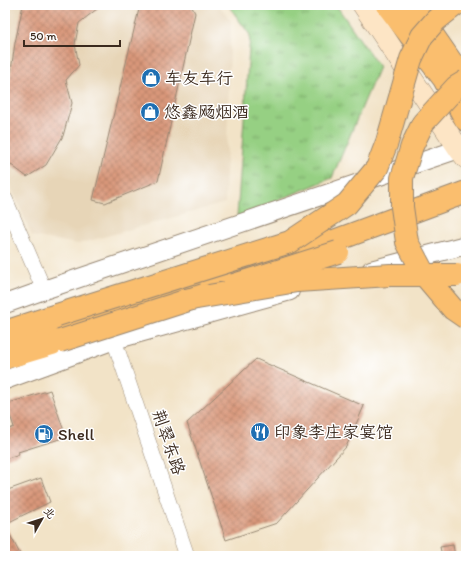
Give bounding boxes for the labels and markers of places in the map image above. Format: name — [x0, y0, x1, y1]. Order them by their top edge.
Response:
shop icon: 车友车行 — [140, 67, 162, 89]
place label: 车友车行 — [165, 68, 233, 88]
shop icon: 悠鑫飏烟酒 — [139, 101, 161, 123]
place label: 悠鑫飏烟酒 — [164, 102, 249, 122]
restaurant icon: 印象李庄家宴馆 — [249, 421, 271, 443]
place label: 印象李庄家宴馆 — [274, 422, 393, 442]
fuel station icon: Shell — [33, 423, 55, 445]
place label: Shell — [58, 424, 95, 444]

